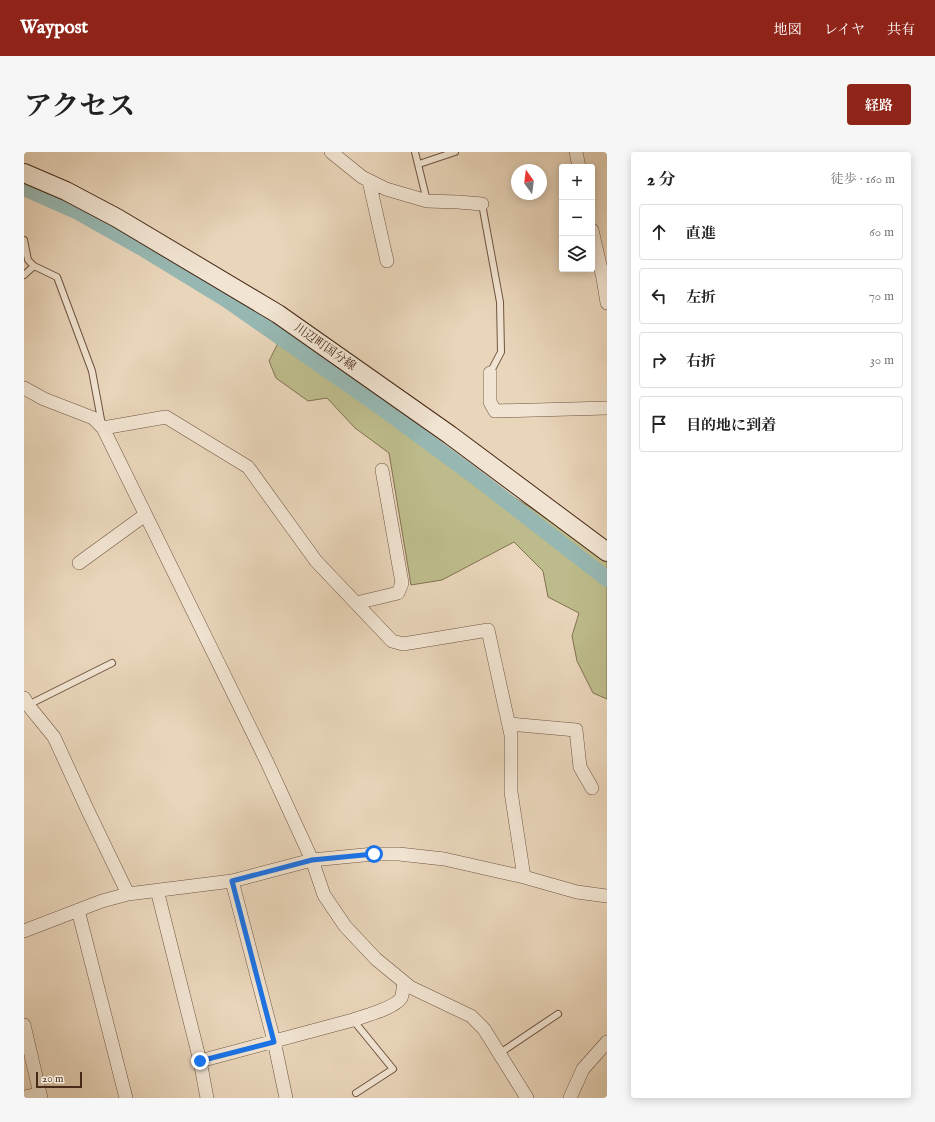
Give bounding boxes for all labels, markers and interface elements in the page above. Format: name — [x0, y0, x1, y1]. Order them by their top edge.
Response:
text: Waypost — [20, 16, 88, 40]
text: 地図 — [774, 21, 802, 39]
text: レイヤ — [824, 21, 865, 39]
text: 共有 — [887, 21, 915, 39]
button: 経路 — [847, 84, 911, 125]
text: アクセス — [24, 90, 135, 125]
north arrow — [511, 164, 547, 200]
map controls — [559, 164, 595, 272]
button: + — [559, 164, 595, 200]
text: 2 分 — [647, 170, 676, 191]
text: 徒歩 · 160 m — [831, 171, 895, 188]
button: − — [559, 200, 595, 236]
icon: ahead — [648, 221, 670, 243]
text: 直進 — [686, 224, 716, 243]
text: 60 m — [869, 224, 894, 241]
button: layers — [559, 236, 595, 272]
icon: left — [648, 285, 670, 307]
text: 左折 — [686, 288, 716, 307]
text: 70 m — [869, 288, 894, 305]
street label: 川辺町国分線 — [291, 320, 359, 374]
icon: right — [648, 349, 670, 371]
text: 右折 — [686, 352, 716, 371]
text: 30 m — [870, 352, 894, 369]
icon: arrive — [648, 413, 670, 435]
text: 目的地に到着 — [686, 416, 776, 435]
route start — [365, 845, 383, 863]
route end — [191, 1052, 209, 1070]
scale bar — [36, 1070, 82, 1089]
text: 20 m — [42, 1072, 63, 1086]

